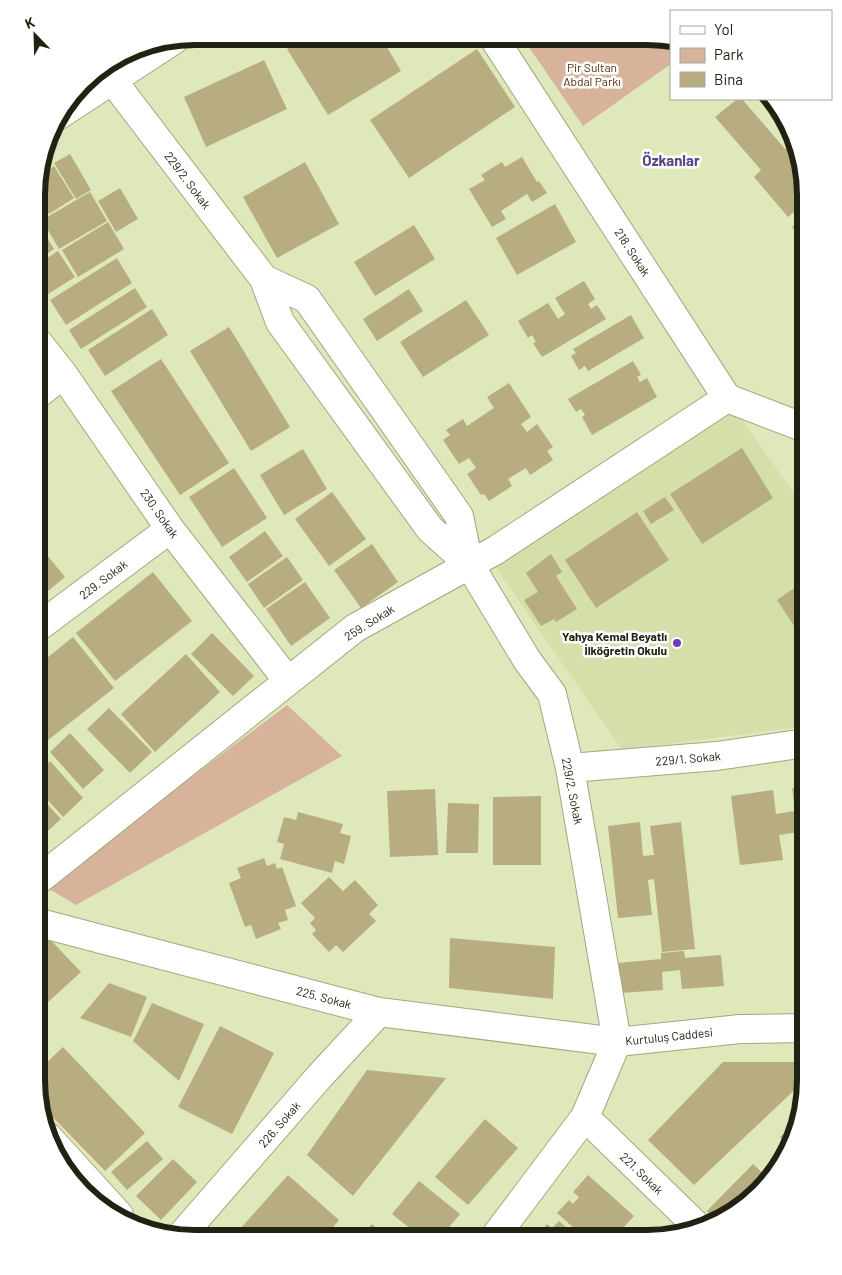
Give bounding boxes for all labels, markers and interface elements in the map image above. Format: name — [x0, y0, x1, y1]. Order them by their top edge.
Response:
north arrow — [10, 10, 60, 60]
legend — [670, 10, 832, 100]
text: K — [22, 13, 37, 32]
text: Yol — [714, 20, 733, 38]
text: Park — [714, 45, 744, 63]
park label: Pir Sultan Abdal Parkı — [563, 60, 621, 88]
text: Bina — [714, 70, 743, 88]
street label: 229/2. Sokak — [162, 149, 214, 211]
district label: Özkanlar — [642, 151, 700, 169]
street label: 218. Sokak — [612, 226, 654, 278]
street label: 230. Sokak — [138, 486, 182, 540]
street label: 229. Sokak — [76, 556, 130, 602]
street label: 259. Sokak — [341, 601, 397, 643]
place label: Yahya Kemal Beyatlı İlköğretin Okulu — [562, 629, 667, 657]
marker: Yahya Kemal Beyatlı İlköğretin Okulu — [671, 637, 683, 649]
street label: 229/1. Sokak — [655, 748, 721, 768]
street label: 229/2. Sokak — [560, 756, 586, 826]
street label: 225. Sokak — [295, 983, 353, 1011]
street label: Kurtuluş Caddesi — [624, 1024, 714, 1048]
street label: 226. Sokak — [255, 1098, 303, 1150]
street label: 221. Sokak — [618, 1149, 666, 1197]

